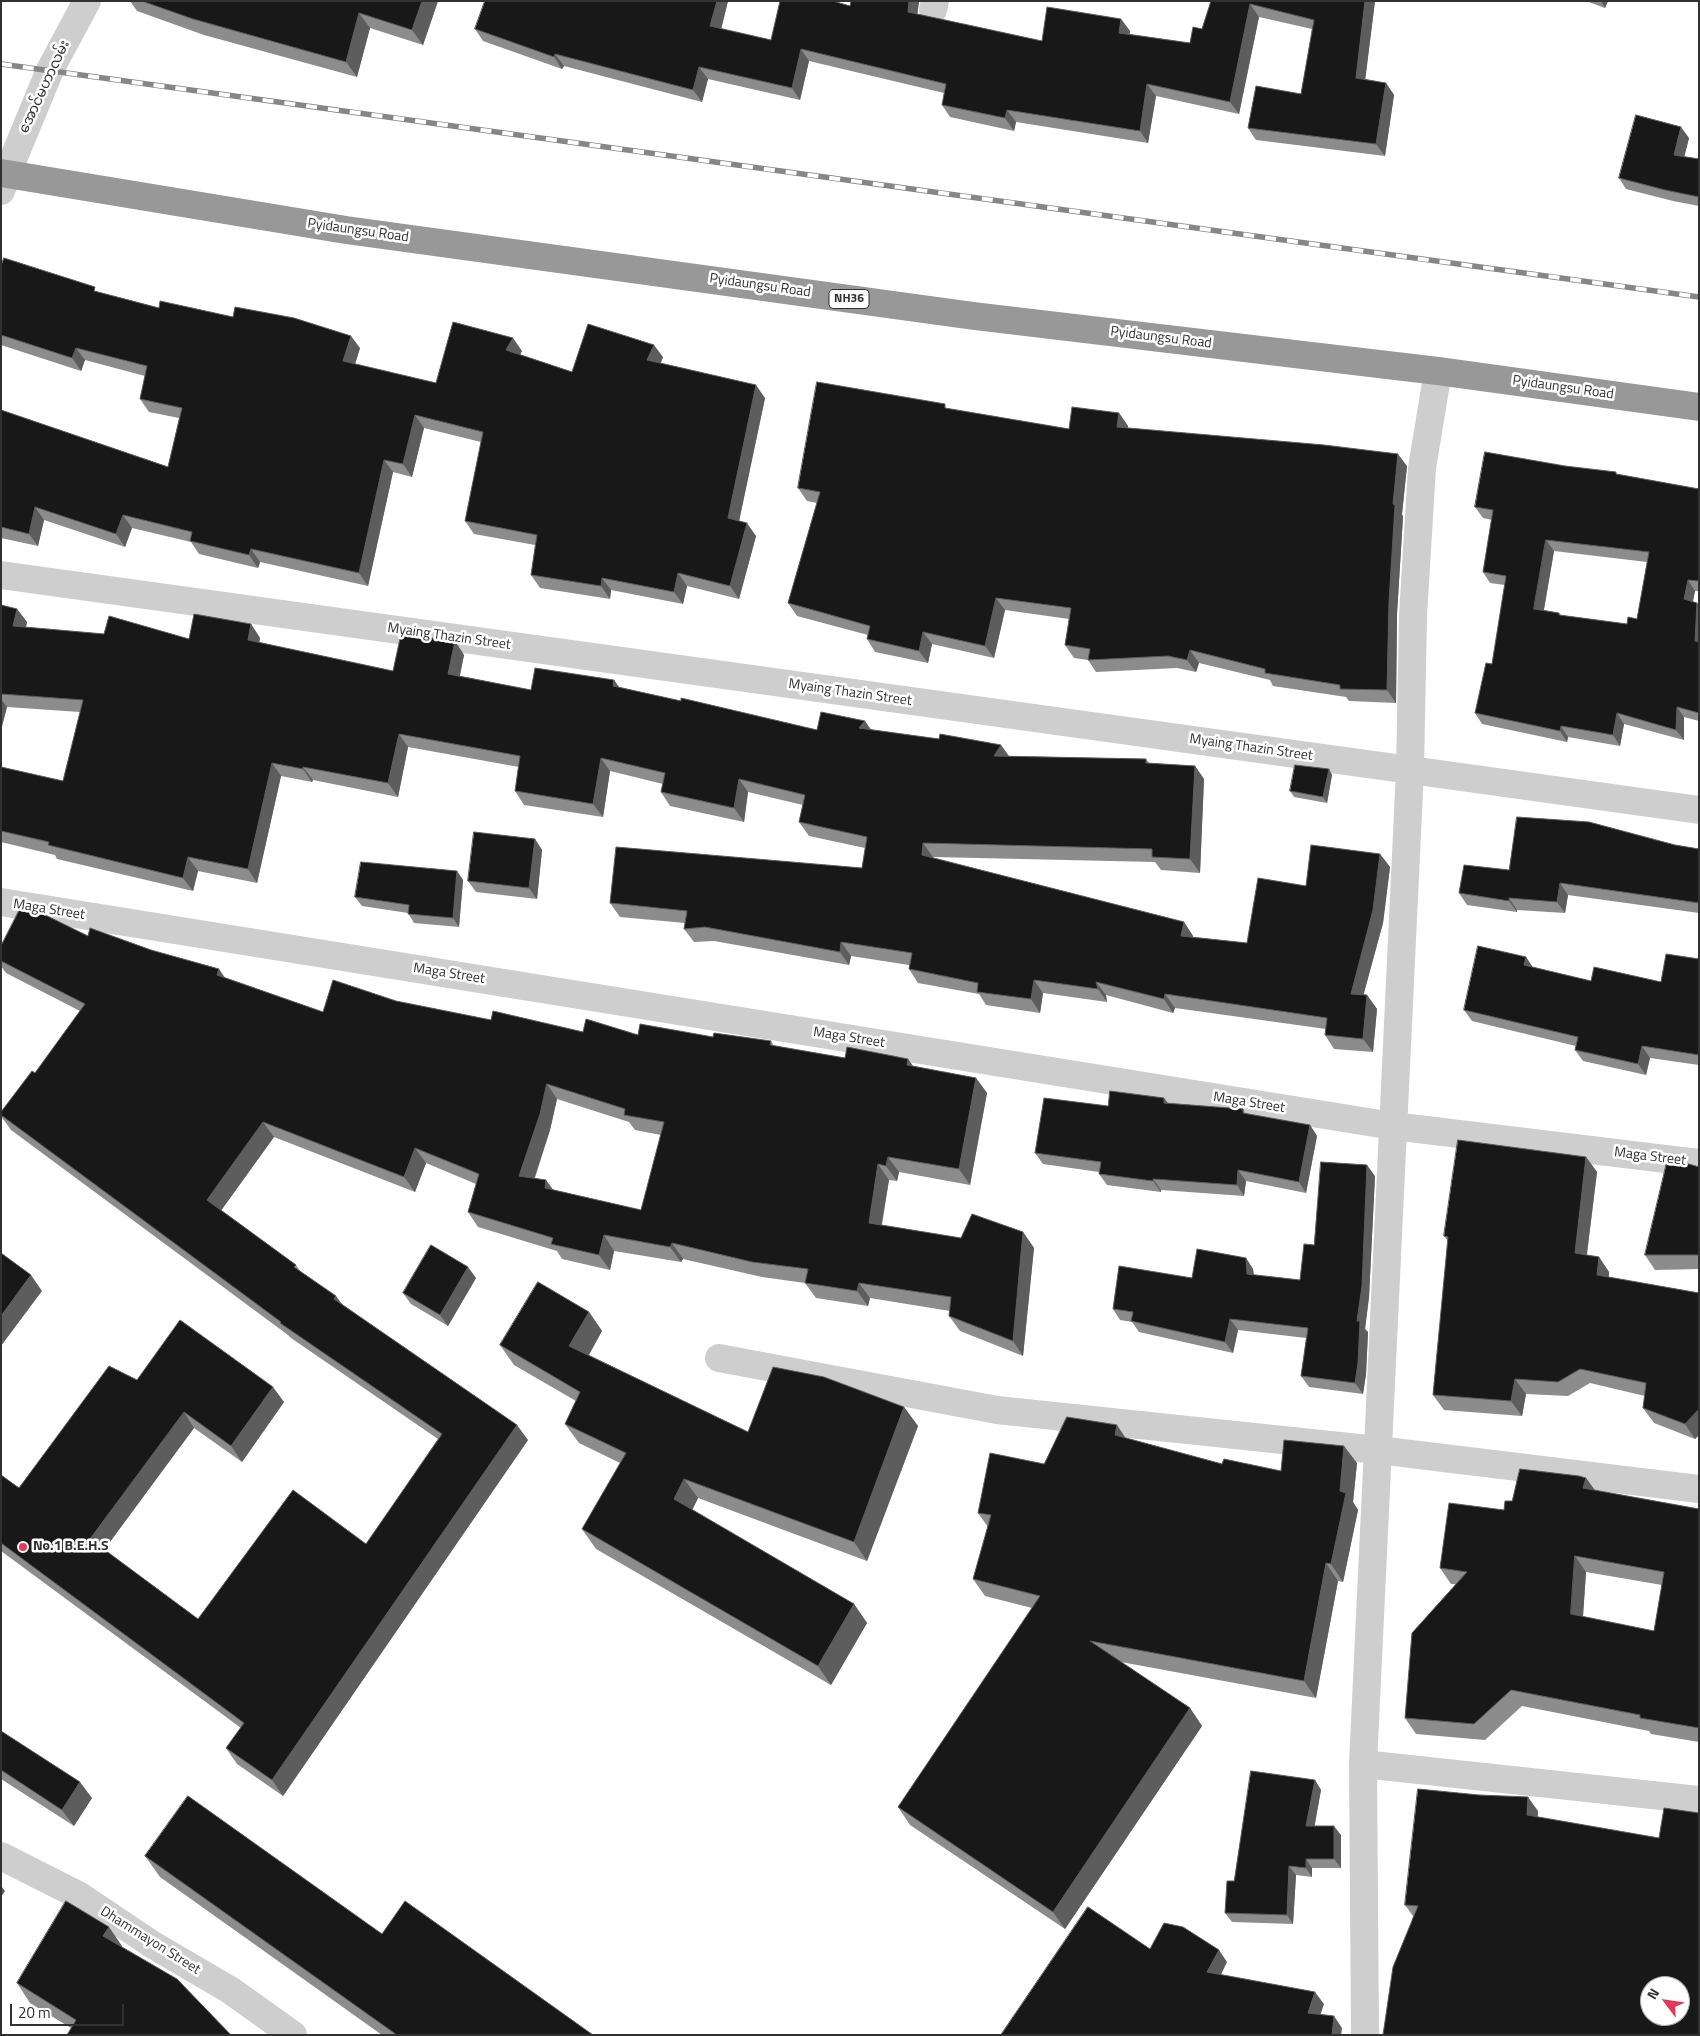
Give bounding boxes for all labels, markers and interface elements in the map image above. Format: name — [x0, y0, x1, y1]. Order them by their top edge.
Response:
street label: အောင်မဟာလမ်း — [16, 38, 74, 136]
street label: Pyidaungsu Road — [306, 216, 410, 246]
street label: Pyidaungsu Road — [708, 271, 812, 301]
road number: NH36 — [829, 290, 869, 308]
street label: Pyidaungsu Road — [1109, 323, 1213, 353]
street label: Pyidaungsu Road — [1511, 373, 1615, 403]
street label: Myaing Thazin Street — [386, 620, 512, 654]
street label: Myaing Thazin Street — [787, 676, 913, 710]
street label: Myaing Thazin Street — [1188, 731, 1314, 765]
street label: Maga Street — [12, 896, 86, 924]
street label: Maga Street — [412, 960, 486, 988]
street label: Maga Street — [812, 1024, 886, 1052]
street label: Maga Street — [1212, 1089, 1286, 1117]
street label: Maga Street — [1613, 1144, 1687, 1170]
place label: No.1 B.E.H.S — [33, 1539, 109, 1555]
marker: No.1 B.E.H.S — [17, 1541, 29, 1553]
street label: Dhammayon Street — [97, 1904, 203, 1978]
north arrow — [1640, 1976, 1690, 2026]
text: N — [1641, 1984, 1664, 2003]
scale bar — [12, 1994, 126, 2026]
text: 20 m — [18, 2001, 51, 2024]

